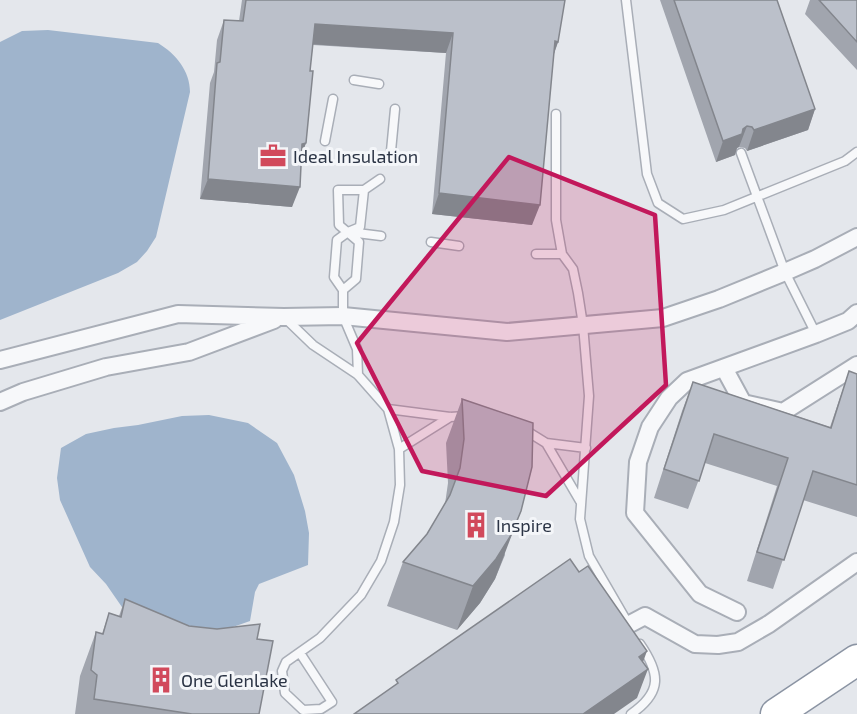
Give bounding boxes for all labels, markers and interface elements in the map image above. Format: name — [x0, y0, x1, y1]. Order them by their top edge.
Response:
office icon: Ideal Insulation — [258, 141, 288, 171]
place label: Ideal Insulation — [293, 145, 418, 167]
building icon: Inspire — [461, 510, 491, 540]
place label: Inspire — [496, 514, 552, 536]
building icon: One Glenlake — [146, 665, 176, 695]
place label: One Glenlake — [181, 669, 288, 691]

